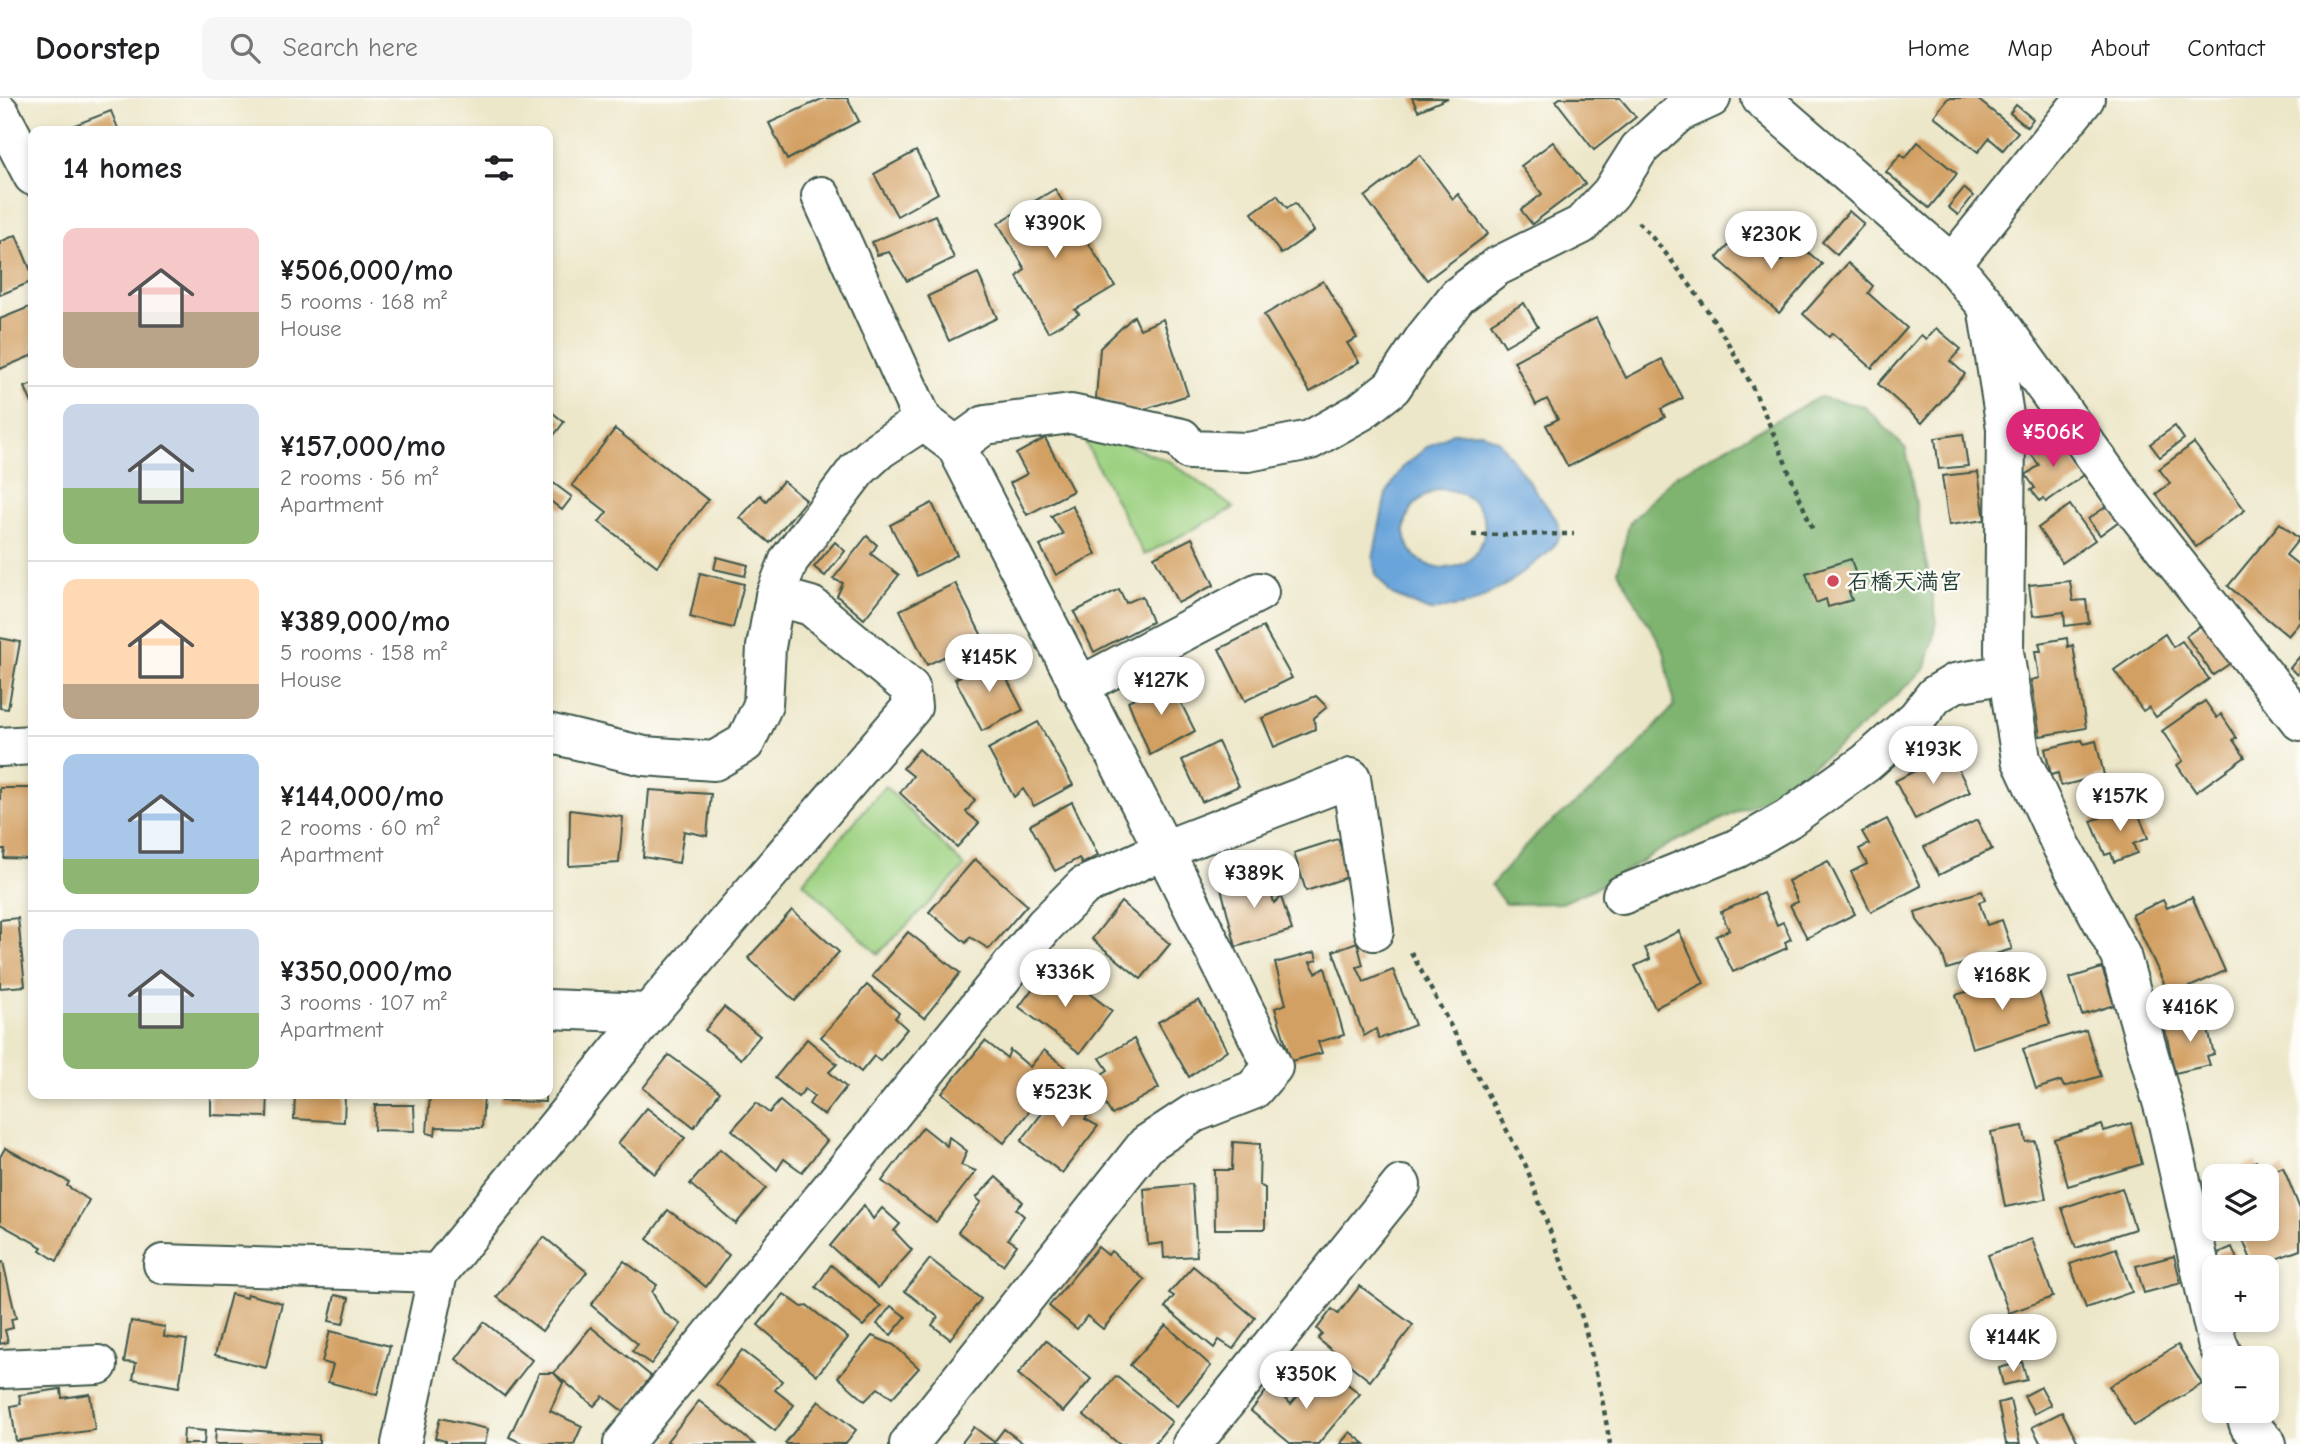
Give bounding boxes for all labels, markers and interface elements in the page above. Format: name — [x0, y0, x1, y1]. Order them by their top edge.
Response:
search box — [202, 17, 692, 80]
text: Doorstep — [35, 29, 160, 67]
icon: search — [226, 29, 264, 67]
text: Search here — [282, 33, 418, 63]
text: Home — [1908, 34, 1969, 62]
text: Map — [2007, 34, 2053, 62]
text: About — [2091, 34, 2149, 62]
text: Contact — [2187, 34, 2265, 62]
icon: filters — [480, 149, 518, 187]
text: 14 homes — [63, 151, 182, 186]
pin: ¥390K — [1006, 200, 1104, 260]
text: ¥390K — [1025, 209, 1085, 236]
pin: ¥230K — [1722, 212, 1820, 271]
text: ¥230K — [1741, 220, 1801, 247]
text: ¥506,000/mo — [280, 253, 453, 288]
icon: home — [119, 256, 203, 340]
text: 5 rooms · 168 m² — [280, 288, 447, 315]
text: House — [280, 315, 342, 342]
pin: ¥506K — [2004, 410, 2102, 469]
text: ¥506K — [2022, 418, 2084, 445]
text: ¥157,000/mo — [280, 429, 446, 464]
icon: home — [119, 432, 203, 516]
text: 2 rooms · 56 m² — [280, 464, 438, 491]
text: Apartment — [280, 491, 383, 518]
place label: 石橋天満宮 — [1847, 568, 1962, 595]
marker: 石橋天満宮 — [1825, 573, 1841, 589]
text: ¥389,000/mo — [280, 604, 450, 639]
icon: home — [119, 607, 203, 691]
pin: ¥145K — [940, 634, 1038, 694]
text: 5 rooms · 158 m² — [280, 639, 447, 666]
text: ¥145K — [961, 643, 1017, 670]
pin: ¥127K — [1112, 658, 1210, 717]
text: House — [280, 666, 342, 693]
text: ¥127K — [1134, 666, 1188, 693]
pin: ¥193K — [1884, 726, 1982, 786]
text: ¥193K — [1905, 735, 1961, 762]
pin: ¥157K — [2071, 774, 2169, 833]
text: ¥144,000/mo — [280, 779, 444, 814]
icon: home — [119, 782, 203, 866]
text: ¥157K — [2092, 782, 2148, 809]
text: 2 rooms · 60 m² — [280, 814, 440, 841]
text: Apartment — [280, 841, 383, 868]
pin: ¥389K — [1205, 850, 1303, 910]
text: ¥389K — [1224, 859, 1284, 886]
pin: ¥336K — [1016, 950, 1114, 1009]
pin: ¥168K — [1953, 953, 2051, 1012]
text: ¥350,000/mo — [280, 954, 452, 989]
icon: home — [119, 957, 203, 1041]
text: ¥336K — [1036, 958, 1094, 985]
text: ¥168K — [1973, 961, 2031, 988]
pin: ¥416K — [2141, 984, 2239, 1044]
text: 3 rooms · 107 m² — [280, 989, 447, 1016]
text: ¥416K — [2162, 993, 2218, 1020]
text: Apartment — [280, 1016, 383, 1043]
pin: ¥523K — [1013, 1070, 1111, 1129]
text: ¥523K — [1032, 1078, 1092, 1105]
map controls — [2202, 1164, 2279, 1423]
button: layers — [2202, 1164, 2279, 1241]
button: + — [2202, 1255, 2279, 1332]
pin: ¥144K — [1964, 1314, 2062, 1374]
text: ¥144K — [1986, 1323, 2040, 1350]
button: − — [2202, 1346, 2279, 1423]
pin: ¥350K — [1257, 1352, 1355, 1411]
text: ¥350K — [1276, 1360, 1336, 1387]

